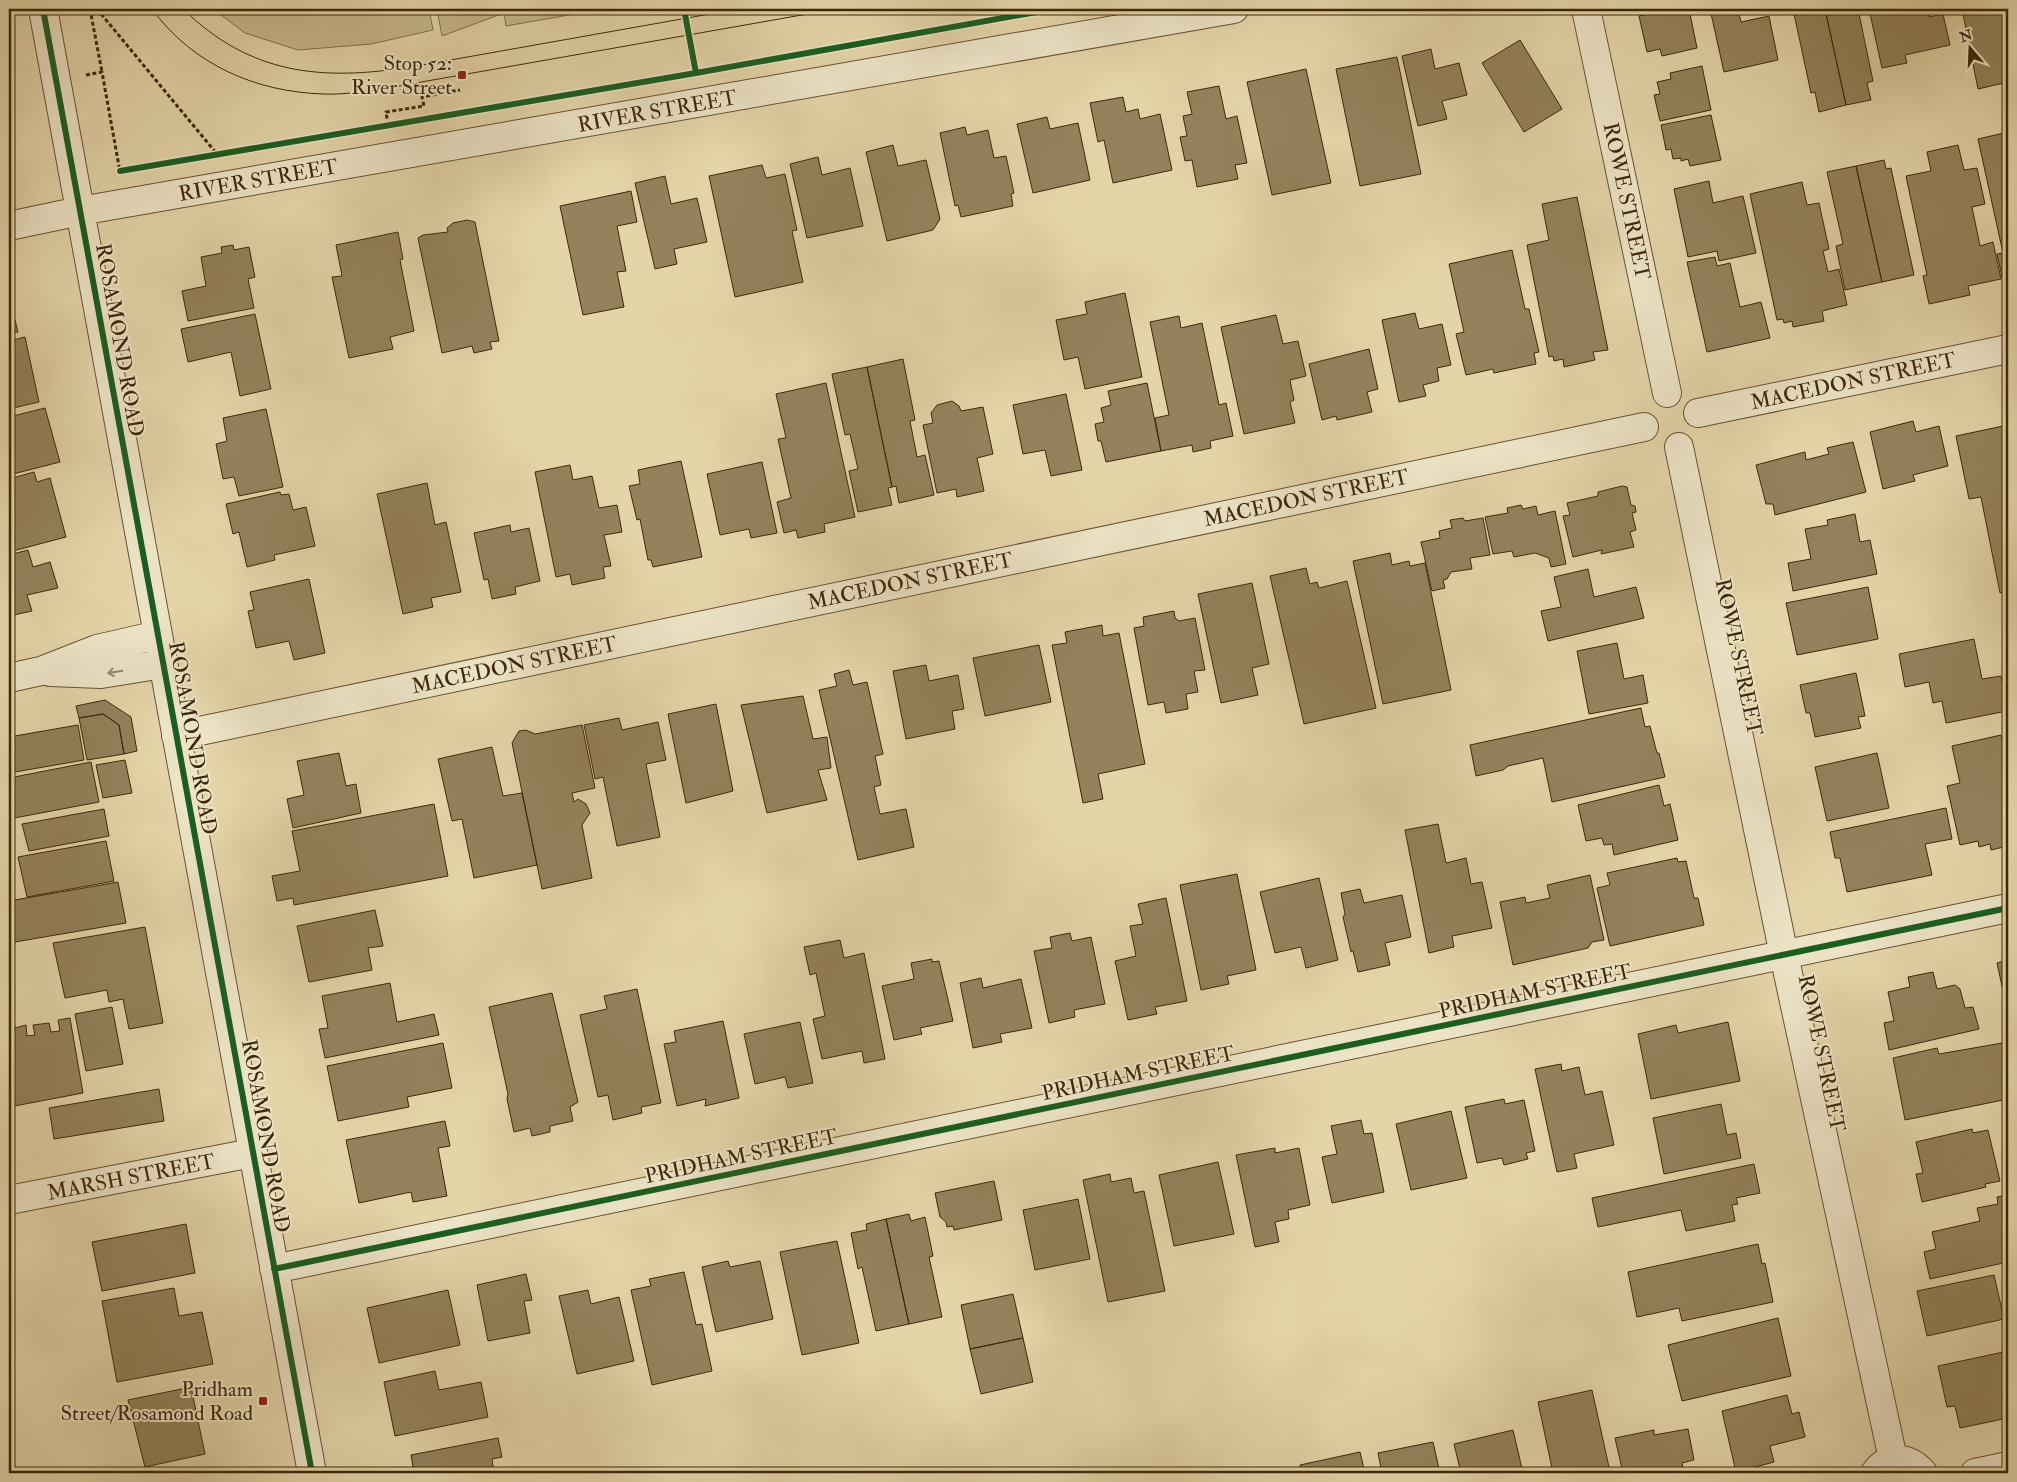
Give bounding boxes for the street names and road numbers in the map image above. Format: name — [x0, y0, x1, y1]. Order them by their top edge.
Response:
street label: RIVER STREET — [575, 84, 739, 139]
street label: ROWE STREET — [1597, 120, 1656, 283]
street label: RIVER STREET — [176, 153, 340, 208]
street label: ROSAMOND ROAD — [89, 241, 150, 439]
street label: MACEDON STREET — [1748, 346, 1959, 416]
street label: MACEDON STREET — [1201, 463, 1412, 533]
street label: MACEDON STREET — [805, 546, 1016, 616]
street label: ROWE STREET — [1709, 576, 1768, 739]
street label: MACEDON STREET — [409, 630, 620, 700]
street label: ROSAMOND ROAD — [162, 639, 223, 837]
street label: PRIDHAM STREET — [1436, 958, 1634, 1025]
street label: ROWE STREET — [1792, 972, 1851, 1135]
street label: ROSAMOND ROAD — [235, 1037, 296, 1235]
street label: PRIDHAM STREET — [1039, 1040, 1237, 1107]
street label: PRIDHAM STREET — [642, 1123, 840, 1190]
street label: MARSH STREET — [45, 1148, 218, 1207]

